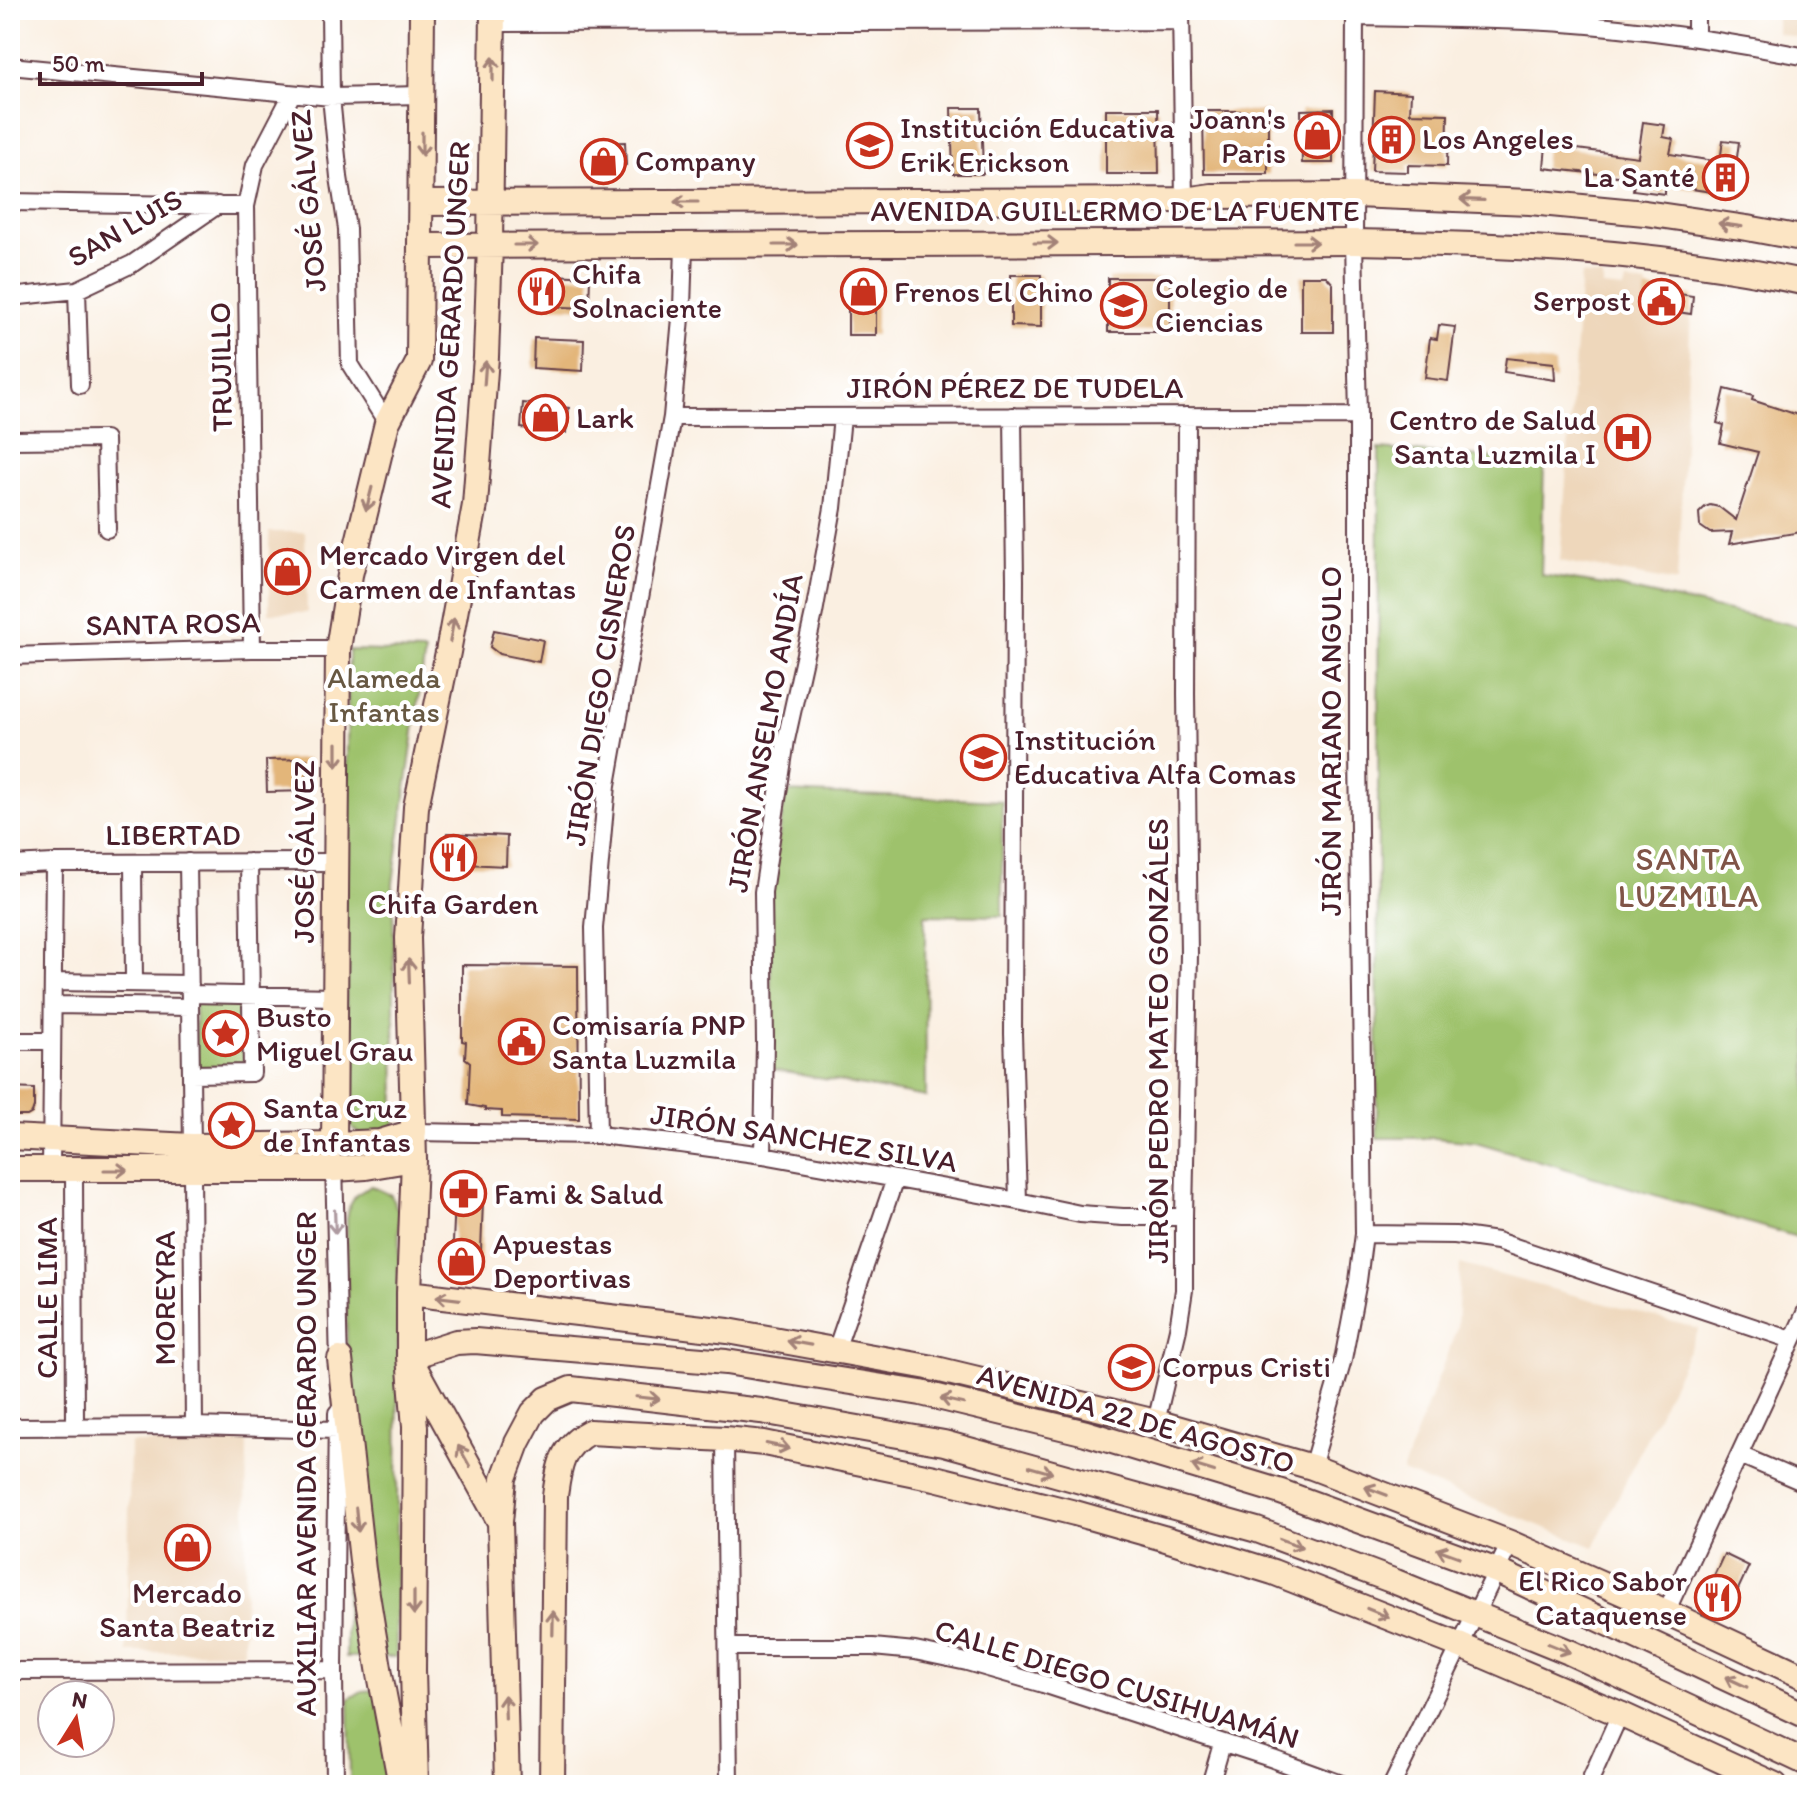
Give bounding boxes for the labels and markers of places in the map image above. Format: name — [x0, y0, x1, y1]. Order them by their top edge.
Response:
place label: Joann's Paris — [1190, 100, 1286, 171]
place label: Institución Educativa Erik Erickson — [900, 109, 1175, 180]
shop icon: Joann's Paris — [1293, 112, 1341, 160]
building icon: Los Angeles — [1367, 115, 1415, 163]
place label: Los Angeles — [1422, 120, 1574, 157]
school or university icon: Institución Educativa Erik Erickson — [845, 121, 893, 169]
shop icon: Company — [580, 137, 628, 185]
place label: Company — [635, 142, 756, 179]
building icon: La Santé — [1702, 153, 1750, 201]
place label: La Santé — [1583, 158, 1695, 195]
place label: Chifa Solnaciente — [572, 255, 722, 326]
restaurant icon: Chifa Solnaciente — [517, 267, 565, 315]
shop icon: Frenos El Chino — [839, 268, 887, 316]
place label: Colegio de Ciencias — [1155, 269, 1288, 340]
place label: Frenos El Chino — [894, 273, 1093, 310]
public building icon: Serpost — [1638, 277, 1686, 325]
school or university icon: Colegio de Ciencias — [1100, 281, 1148, 329]
place label: Serpost — [1533, 282, 1631, 319]
shop icon: Lark — [521, 394, 569, 442]
place label: Lark — [576, 399, 634, 436]
place label: Centro de Salud Santa Luzmila I — [1389, 401, 1596, 472]
hospital icon: Centro de Salud Santa Luzmila I — [1603, 413, 1651, 461]
place label: Mercado Virgen del Carmen de Infantas — [319, 536, 576, 607]
shop icon: Mercado Virgen del Carmen de Infantas — [264, 548, 312, 596]
place label: Institución Educativa Alfa Comas — [1014, 721, 1296, 792]
school or university icon: Institución Educativa Alfa Comas — [959, 733, 1007, 781]
restaurant icon: Chifa Garden — [429, 834, 477, 882]
place label: Chifa Garden — [368, 885, 538, 922]
place label: Busto Miguel Grau — [256, 998, 413, 1069]
place label: Comisaría PNP Santa Luzmila — [552, 1006, 745, 1077]
place icon: Busto Miguel Grau — [201, 1010, 249, 1058]
public building icon: Comisaría PNP Santa Luzmila — [497, 1018, 545, 1066]
place label: Santa Cruz de Infantas — [263, 1089, 411, 1160]
place icon: Santa Cruz de Infantas — [208, 1101, 256, 1149]
pharmacy icon: Fami & Salud — [439, 1170, 487, 1218]
place label: Fami & Salud — [494, 1175, 663, 1212]
place label: Apuestas Deportivas — [493, 1225, 631, 1296]
shop icon: Apuestas Deportivas — [438, 1237, 486, 1285]
school or university icon: Corpus Cristi — [1107, 1343, 1155, 1391]
place label: Corpus Cristi — [1162, 1348, 1331, 1385]
shop icon: Mercado Santa Beatriz — [163, 1523, 211, 1571]
place label: El Rico Sabor Cataquense — [1518, 1562, 1687, 1633]
place label: Mercado Santa Beatriz — [99, 1574, 275, 1645]
restaurant icon: El Rico Sabor Cataquense — [1694, 1574, 1742, 1622]

